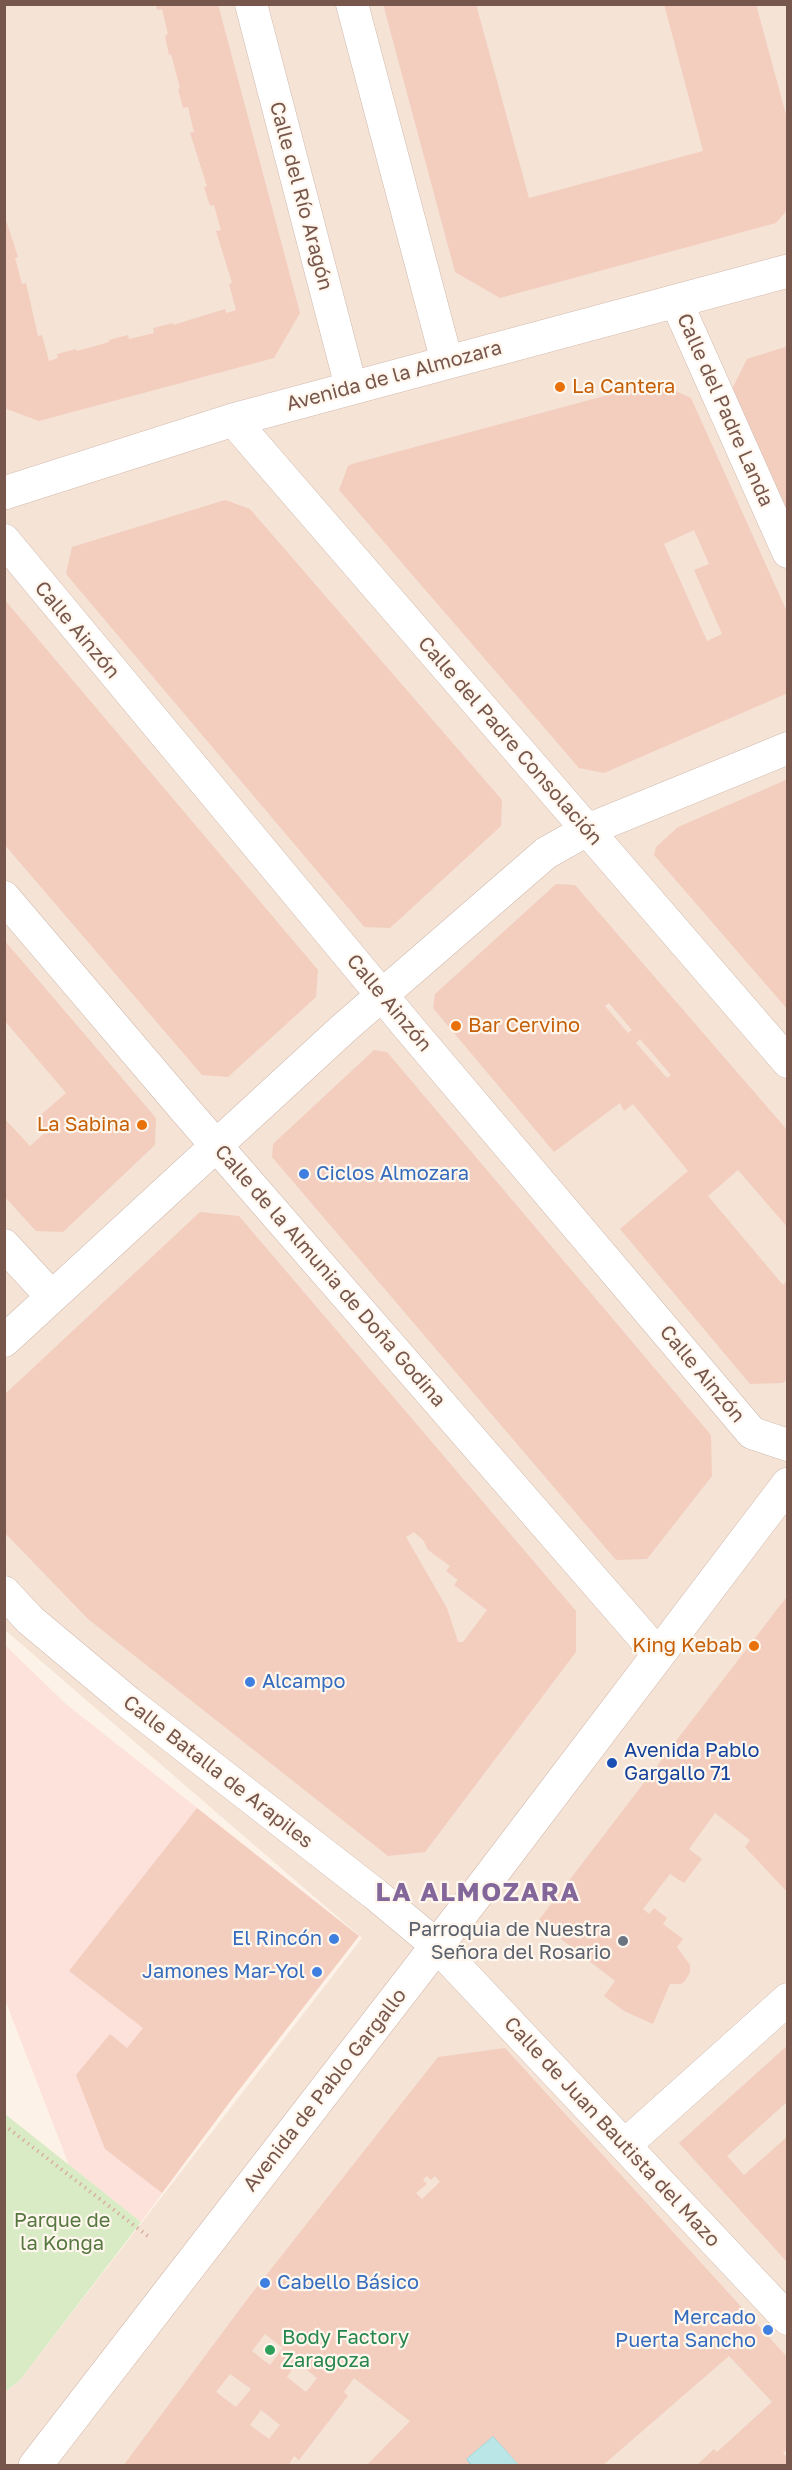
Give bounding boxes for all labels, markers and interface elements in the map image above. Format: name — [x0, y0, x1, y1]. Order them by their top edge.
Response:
street label: Calle del Río Aragón — [264, 99, 338, 293]
street label: Calle del Padre Landa — [672, 310, 778, 510]
street label: Avenida de la Almozara — [284, 336, 504, 416]
place label: La Cantera — [572, 375, 675, 399]
marker: La Cantera — [553, 380, 567, 394]
street label: Calle Ainzón — [29, 576, 125, 684]
street label: Calle del Padre Consolación — [413, 632, 607, 850]
street label: Calle Ainzón — [341, 949, 437, 1057]
place label: Bar Cervino — [468, 1014, 580, 1038]
marker: Bar Cervino — [449, 1019, 463, 1033]
place label: La Sabina — [37, 1113, 130, 1137]
marker: La Sabina — [135, 1118, 149, 1132]
street label: Calle de la Almunia de Doña Godina — [210, 1140, 450, 1412]
place label: Ciclos Almozara — [316, 1162, 469, 1186]
marker: Ciclos Almozara — [297, 1167, 311, 1181]
street label: Calle Ainzón — [654, 1320, 750, 1428]
place label: King Kebab — [632, 1634, 742, 1658]
marker: King Kebab — [747, 1639, 761, 1653]
place label: Alcampo — [262, 1670, 345, 1694]
marker: Alcampo — [243, 1675, 257, 1689]
street label: Calle Batalla de Arapiles — [118, 1690, 318, 1854]
place label: Avenida Pablo Gargallo 71 — [624, 1739, 760, 1786]
marker: Avenida Pablo Gargallo 71 — [605, 1756, 619, 1770]
district label: LA ALMOZARA — [376, 1877, 580, 1909]
place label: Parroquia de Nuestra Señora del Rosario — [408, 1918, 611, 1965]
place label: El Rincón — [232, 1927, 322, 1951]
marker: El Rincón — [327, 1932, 341, 1946]
marker: Parroquia de Nuestra Señora del Rosario — [616, 1934, 630, 1948]
place label: Jamones Mar-Yol — [142, 1960, 305, 1984]
marker: Jamones Mar-Yol — [310, 1965, 324, 1979]
street label: Avenida de Pablo Gargallo — [238, 1984, 412, 2196]
street label: Calle de Juan Bautista del Mazo — [499, 2012, 725, 2252]
park label: Parque de la Konga — [14, 2209, 110, 2256]
place label: Cabello Básico — [277, 2271, 419, 2295]
marker: Cabello Básico — [258, 2276, 272, 2290]
place label: Mercado Puerta Sancho — [615, 2306, 756, 2353]
marker: Mercado Puerta Sancho — [761, 2323, 775, 2337]
place label: Body Factory Zaragoza — [282, 2326, 409, 2373]
marker: Body Factory Zaragoza — [263, 2343, 277, 2357]

